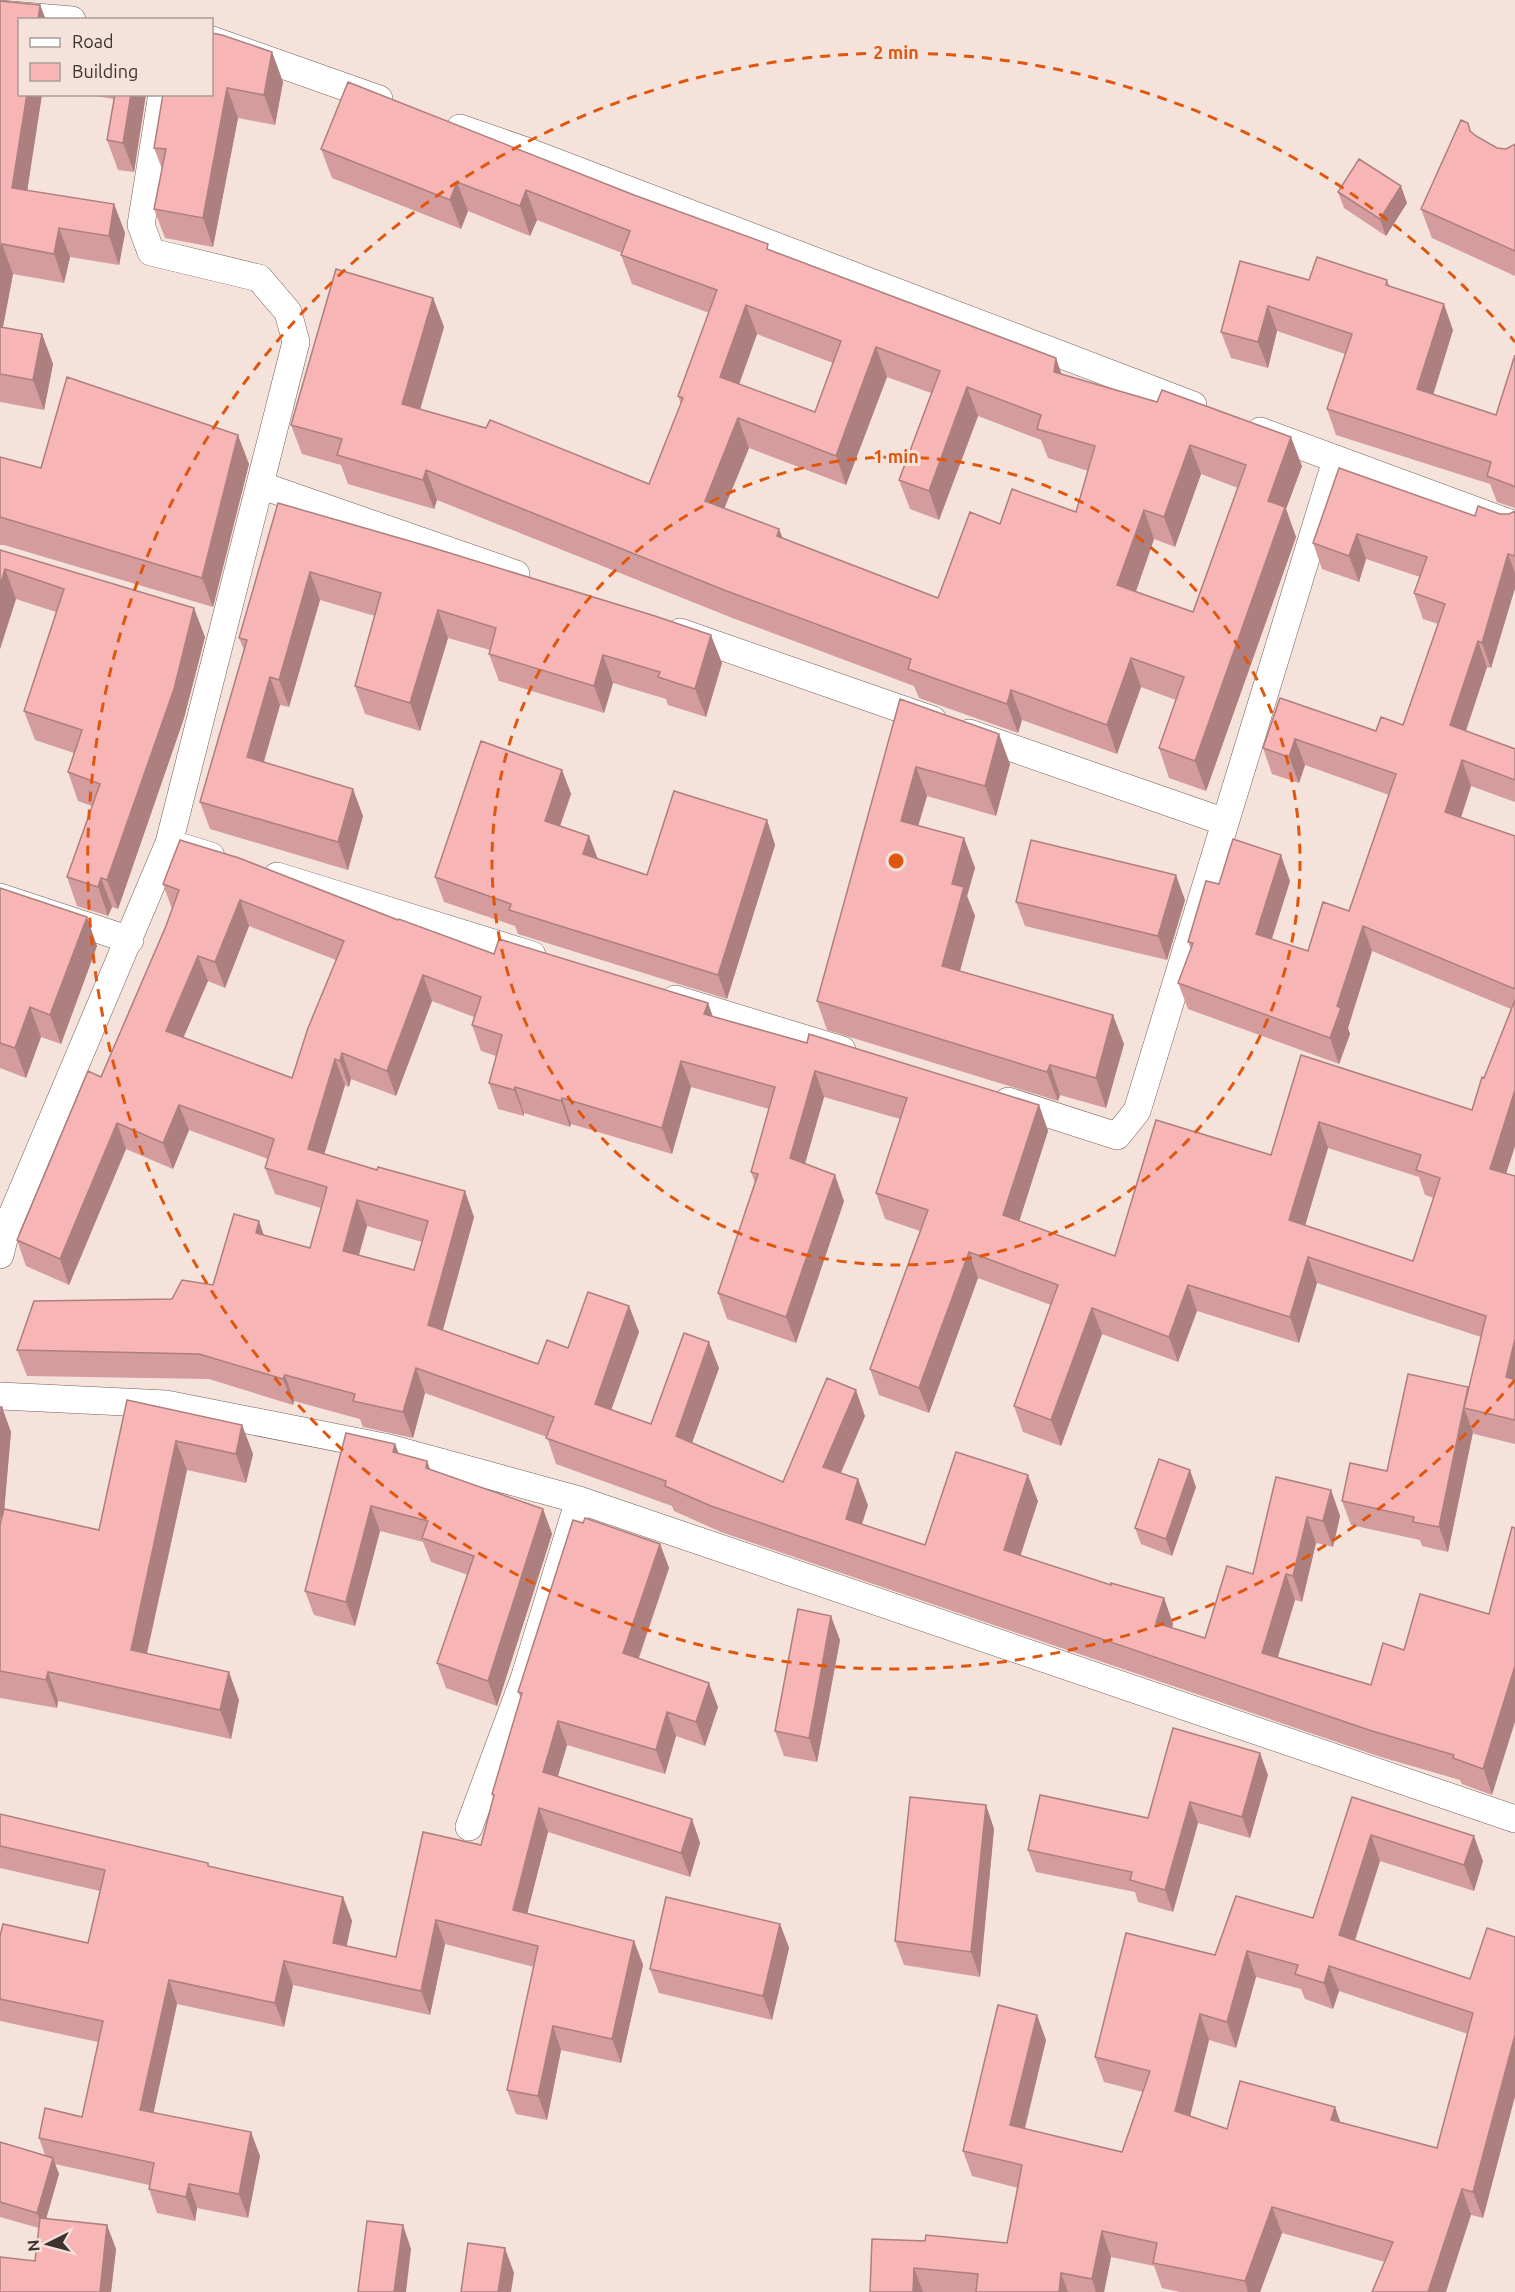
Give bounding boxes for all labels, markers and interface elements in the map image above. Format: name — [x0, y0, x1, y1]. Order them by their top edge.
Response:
legend — [18, 18, 213, 96]
text: Road — [72, 31, 114, 51]
text: 2 min — [873, 42, 919, 62]
text: Building — [72, 61, 138, 81]
text: 1 min — [873, 446, 919, 466]
centre of rings — [886, 851, 906, 871]
north arrow — [18, 2214, 78, 2274]
text: N — [24, 2239, 43, 2252]

